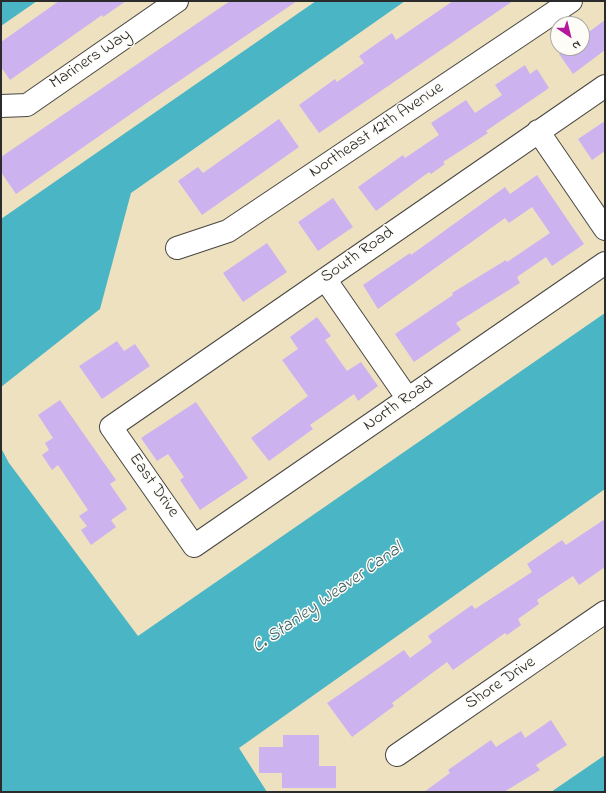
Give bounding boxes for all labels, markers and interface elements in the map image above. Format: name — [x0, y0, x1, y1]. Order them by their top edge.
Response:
north arrow — [550, 16, 590, 56]
street label: Mariners Way — [46, 25, 136, 95]
text: N — [569, 36, 584, 54]
street label: Northeast 12th Avenue — [306, 79, 448, 183]
street label: South Road — [318, 223, 398, 289]
street label: North Road — [360, 374, 438, 436]
street label: East Drive — [124, 450, 182, 522]
water label: C. Stanley Weaver Canal — [249, 539, 407, 659]
street label: Shore Drive — [462, 653, 540, 715]

